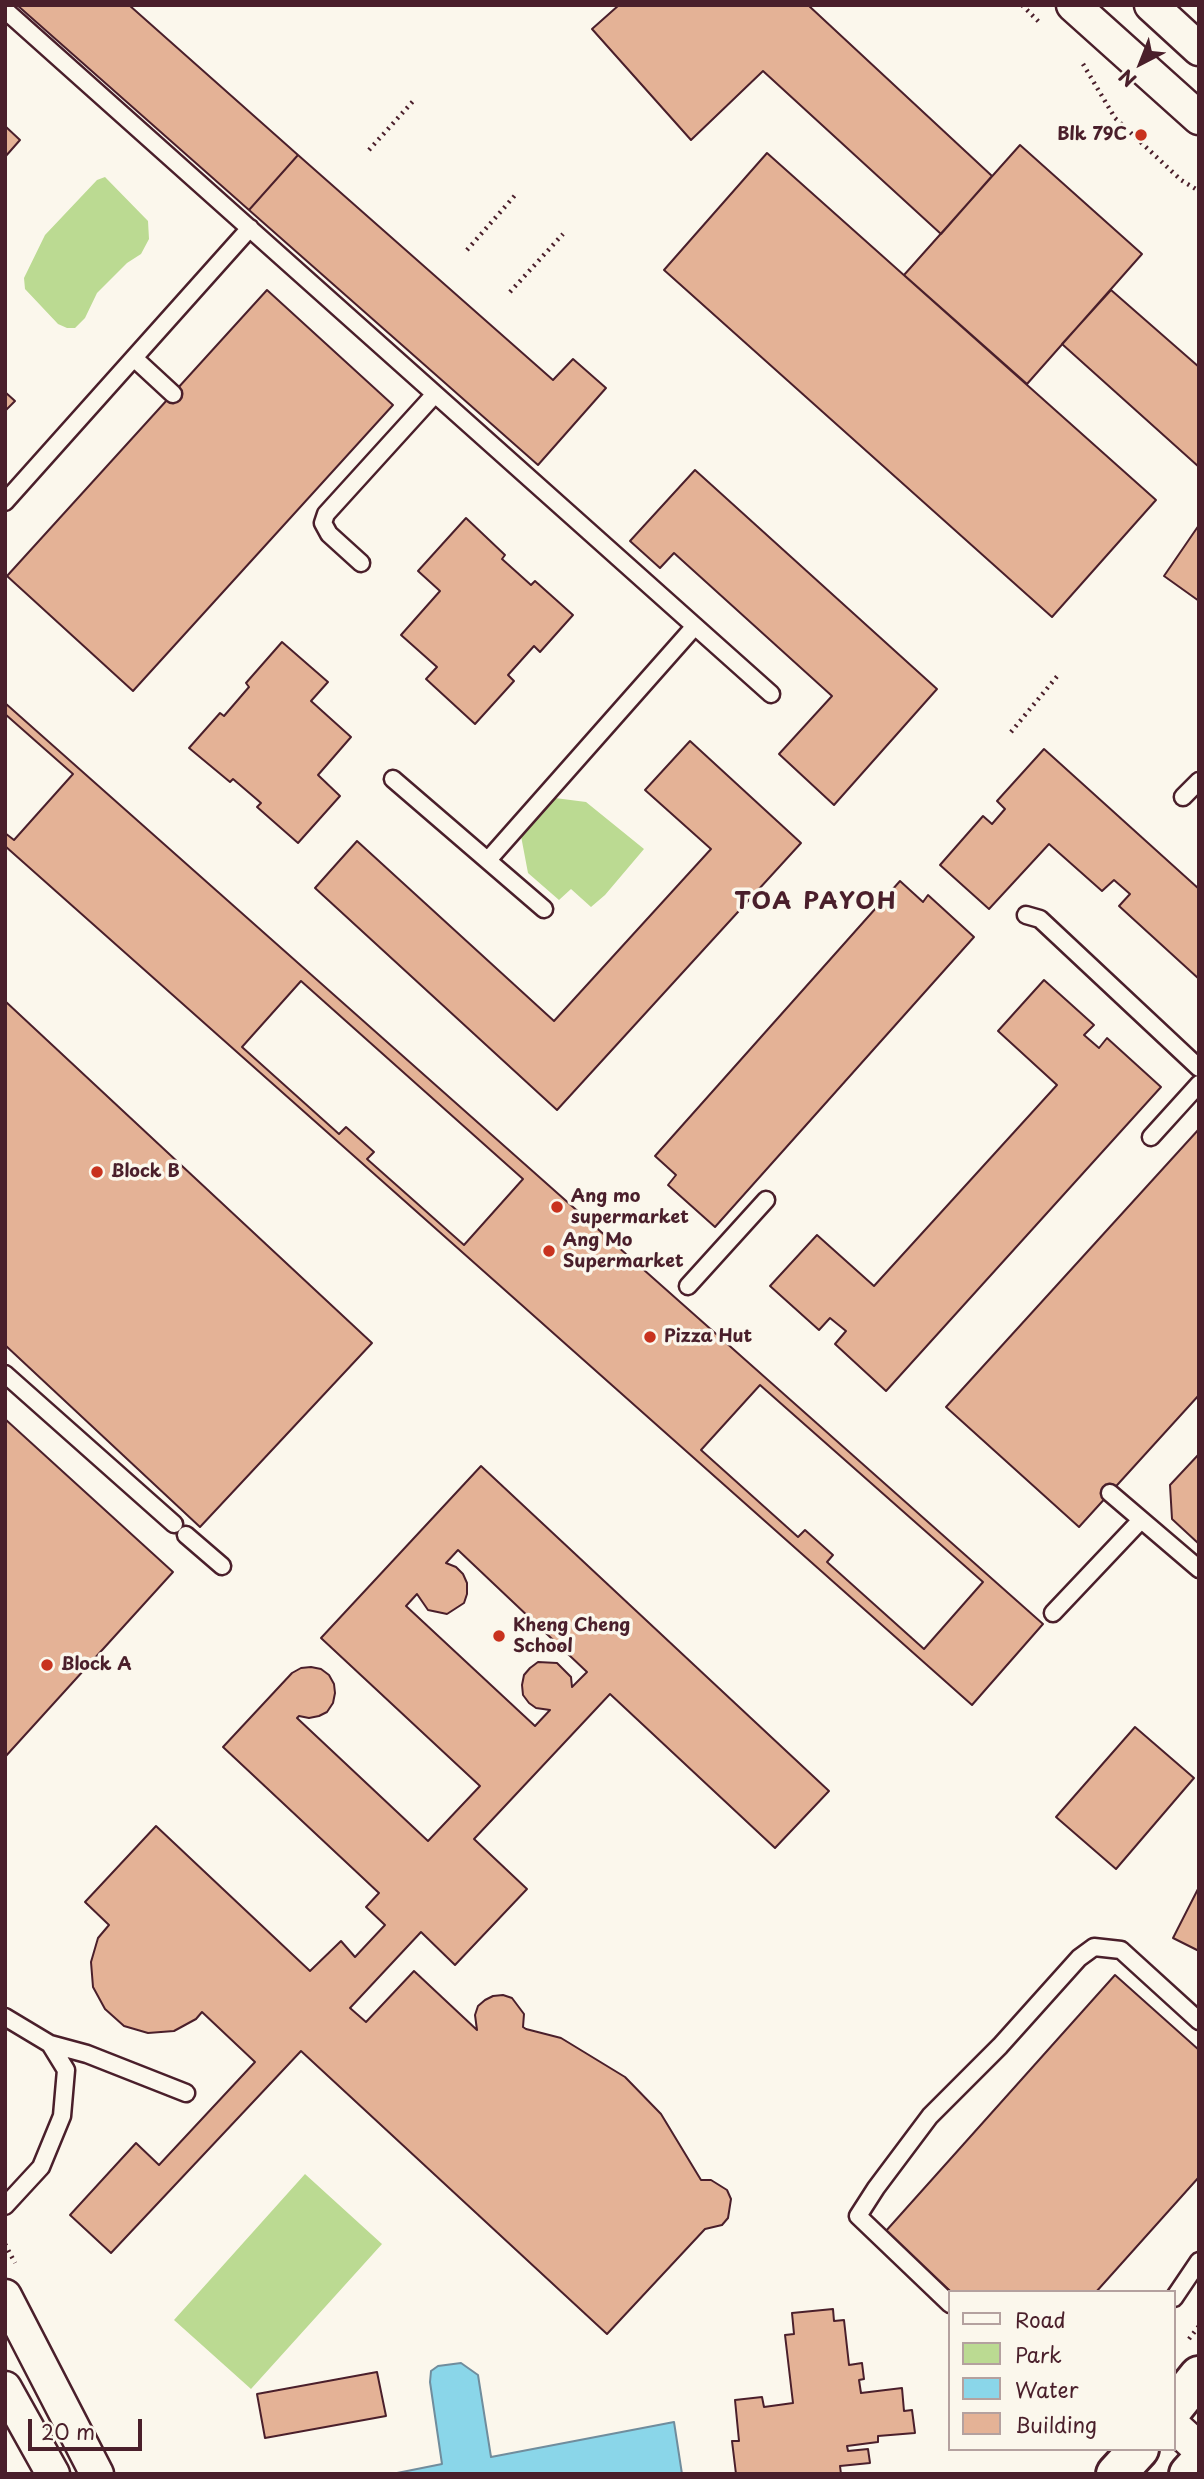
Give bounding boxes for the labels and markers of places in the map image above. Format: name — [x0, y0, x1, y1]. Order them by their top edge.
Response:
place label: Blk 79C — [1057, 124, 1127, 146]
marker: Blk 79C — [1133, 127, 1149, 143]
place label: Block B — [111, 1161, 180, 1183]
marker: Block B — [89, 1164, 105, 1180]
place label: Ang mo supermarket — [571, 1186, 689, 1228]
marker: Ang mo supermarket — [549, 1199, 565, 1215]
place label: Ang Mo Supermarket — [563, 1230, 684, 1272]
marker: Ang Mo Supermarket — [541, 1243, 557, 1259]
place label: Pizza Hut — [664, 1326, 752, 1348]
marker: Pizza Hut — [642, 1329, 658, 1345]
place label: Kheng Cheng School — [513, 1615, 630, 1658]
marker: Kheng Cheng School — [491, 1628, 507, 1644]
place label: Block A — [61, 1654, 132, 1676]
marker: Block A — [39, 1657, 55, 1673]

